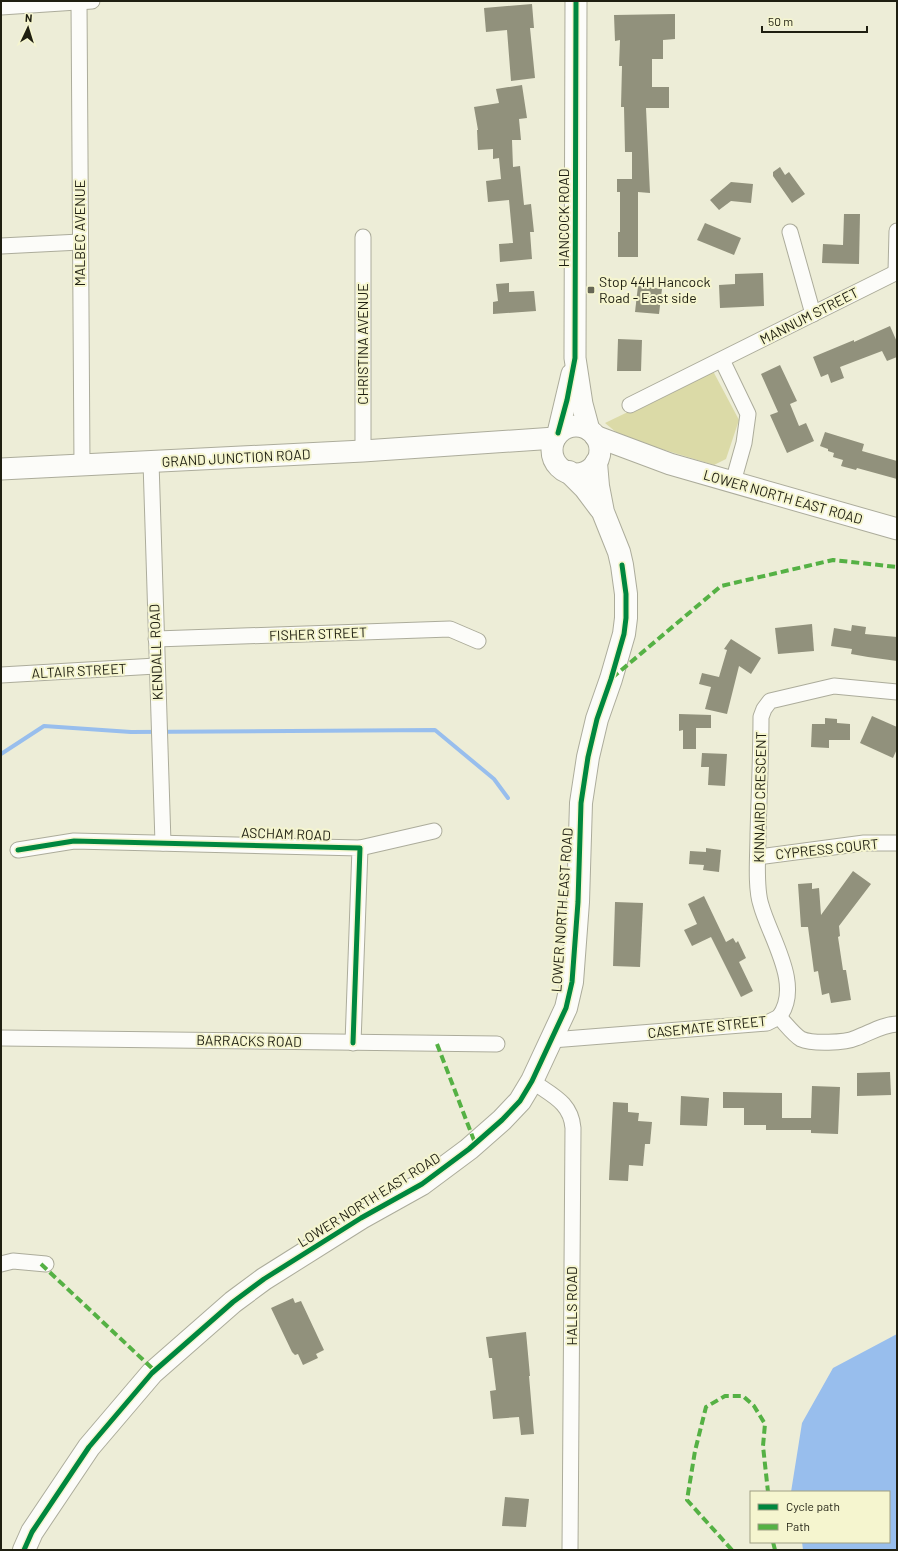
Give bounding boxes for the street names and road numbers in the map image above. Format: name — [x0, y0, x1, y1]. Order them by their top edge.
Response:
street label: HANCOCK ROAD — [555, 169, 572, 267]
street label: MALBEC AVENUE — [71, 180, 88, 286]
street label: CHRISTINA AVENUE — [354, 283, 371, 405]
street label: MANNUM STREET — [757, 283, 861, 348]
street label: GRAND JUNCTION ROAD — [161, 445, 311, 470]
street label: LOWER NORTH EAST ROAD — [702, 466, 865, 527]
street label: KENDALL ROAD — [145, 604, 166, 700]
street label: FISHER STREET — [269, 623, 367, 644]
street label: ALTAIR STREET — [31, 660, 127, 681]
street label: KINNAIRD CRESCENT — [750, 731, 769, 863]
street label: ASCHAM ROAD — [241, 823, 331, 844]
street label: LOWER NORTH EAST ROAD — [547, 827, 576, 993]
street label: CYPRESS COURT — [775, 835, 879, 862]
street label: CASEMATE STREET — [647, 1012, 767, 1041]
street label: BARRACKS ROAD — [196, 1031, 302, 1050]
street label: LOWER NORTH EAST ROAD — [294, 1149, 443, 1250]
street label: HALLS ROAD — [563, 1266, 580, 1346]

